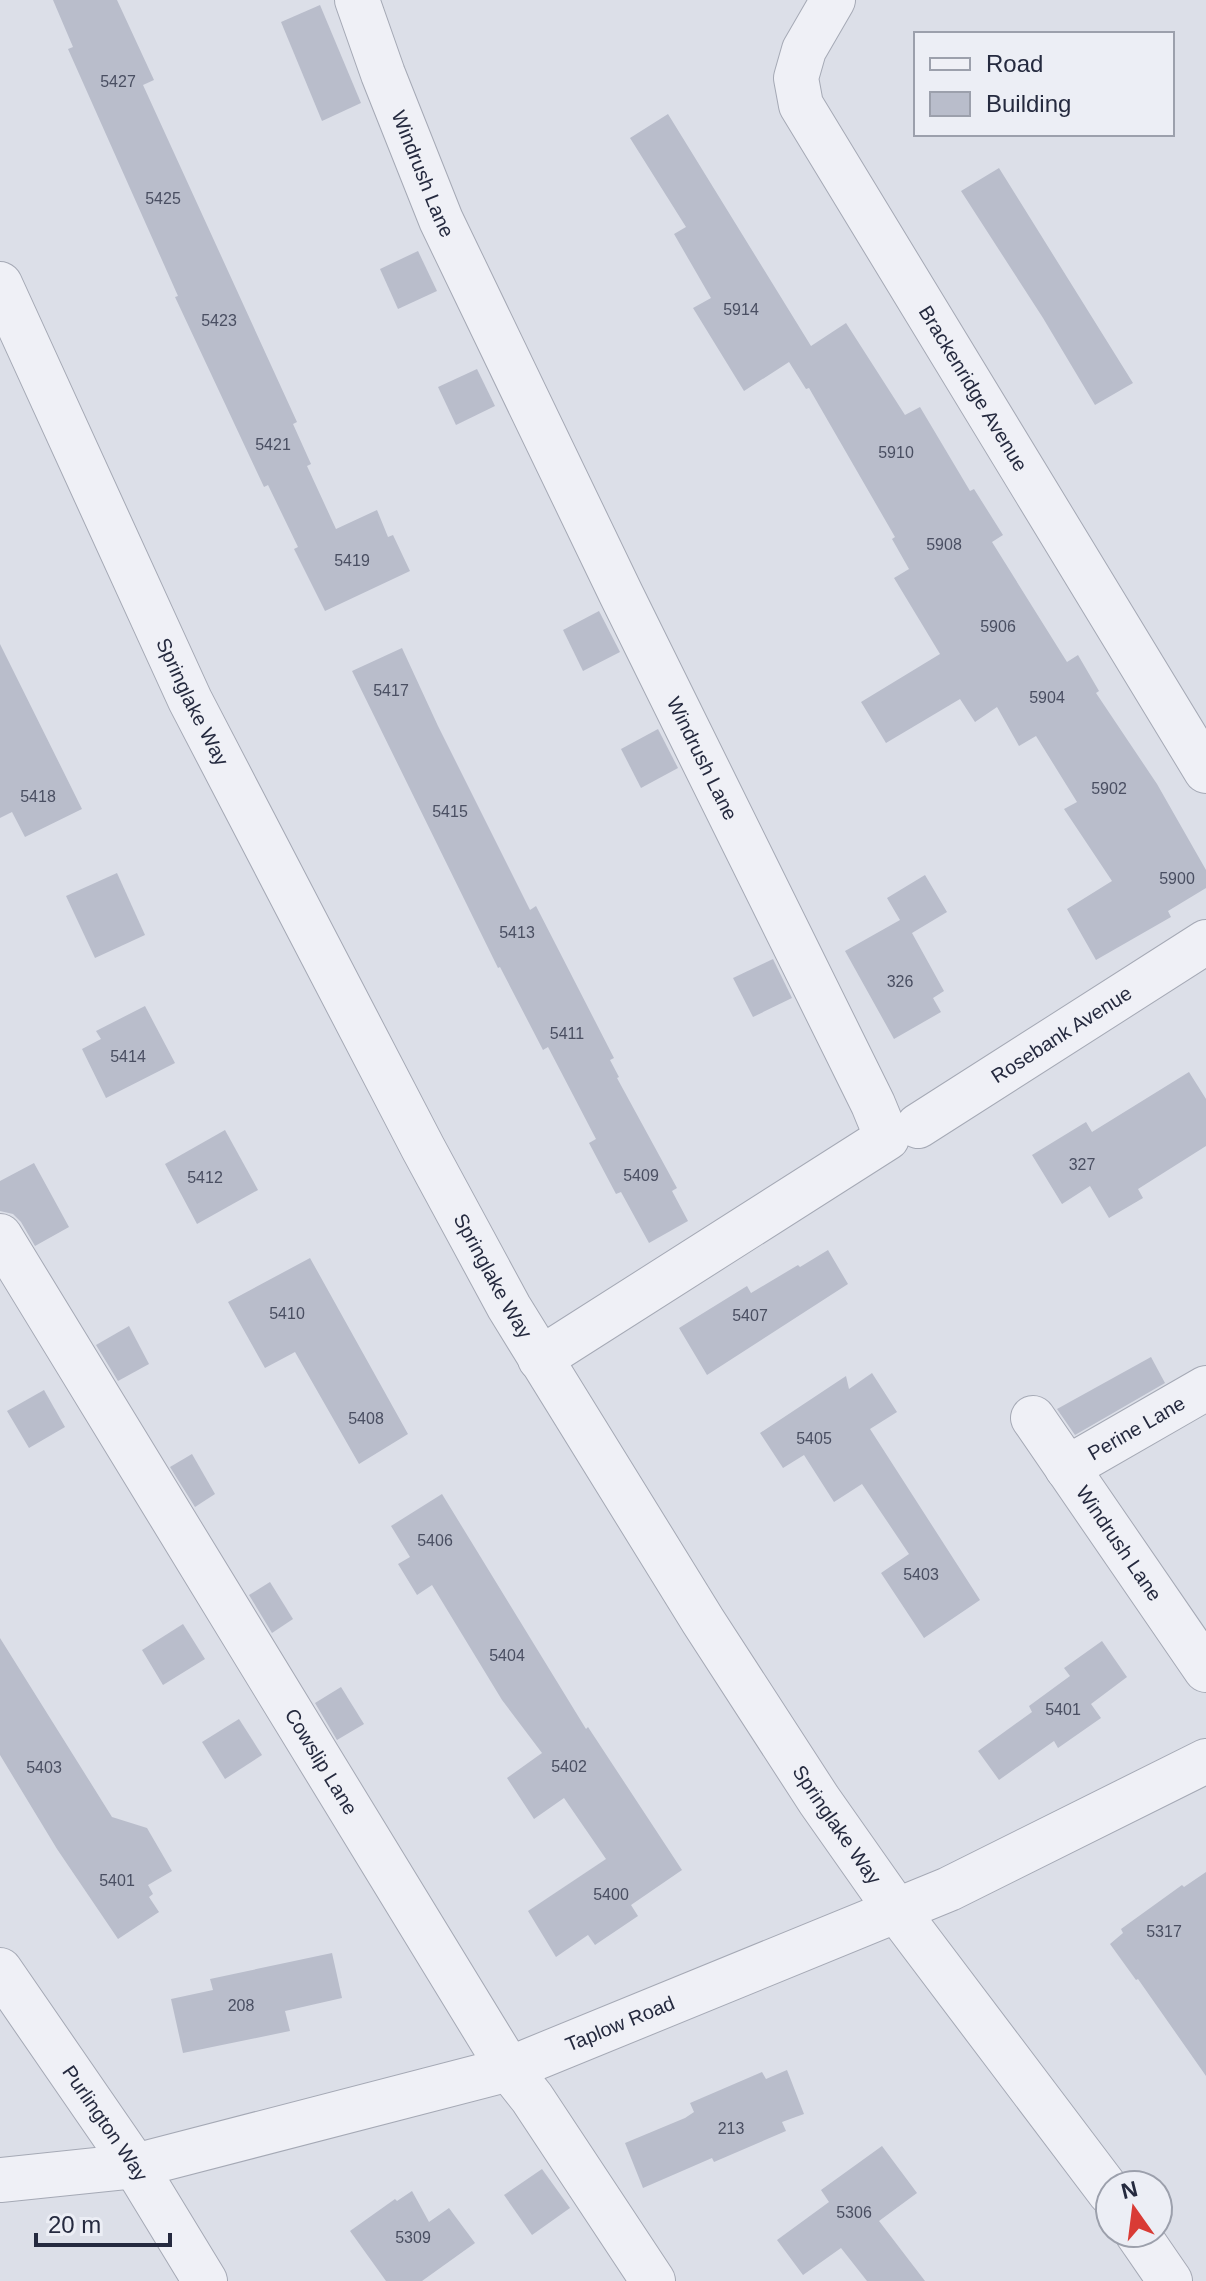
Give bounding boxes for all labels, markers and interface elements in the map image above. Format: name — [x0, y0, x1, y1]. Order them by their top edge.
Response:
legend — [914, 32, 1174, 136]
text: Road — [986, 50, 1043, 77]
house number: 5427 — [100, 73, 136, 90]
text: Building — [986, 90, 1071, 117]
street label: Windrush Lane — [388, 107, 459, 241]
house number: 5425 — [145, 190, 181, 207]
house number: 5914 — [723, 301, 759, 318]
street label: Brackenridge Avenue — [915, 302, 1032, 475]
house number: 5423 — [201, 312, 237, 329]
house number: 5421 — [255, 436, 291, 453]
house number: 5910 — [878, 444, 914, 461]
house number: 5908 — [926, 536, 962, 553]
house number: 5419 — [334, 552, 370, 569]
house number: 5906 — [980, 618, 1016, 635]
street label: Springlake Way — [152, 634, 233, 769]
house number: 5417 — [373, 682, 409, 699]
house number: 5904 — [1029, 689, 1065, 706]
street label: Windrush Lane — [663, 693, 742, 824]
house number: 5902 — [1091, 780, 1127, 797]
house number: 5418 — [20, 788, 56, 805]
house number: 5415 — [432, 803, 468, 820]
house number: 5900 — [1159, 870, 1195, 887]
house number: 5413 — [499, 924, 535, 941]
house number: 326 — [887, 973, 913, 990]
street label: Rosebank Avenue — [987, 982, 1135, 1087]
house number: 5411 — [550, 1025, 584, 1042]
house number: 5414 — [110, 1048, 146, 1065]
house number: 327 — [1069, 1156, 1095, 1173]
house number: 5409 — [623, 1167, 659, 1184]
house number: 5412 — [187, 1169, 223, 1186]
street label: Springlake Way — [449, 1210, 537, 1342]
house number: 5410 — [269, 1305, 305, 1322]
house number: 5407 — [732, 1307, 768, 1324]
street label: Perine Lane — [1084, 1392, 1189, 1465]
house number: 5408 — [348, 1410, 384, 1427]
house number: 5405 — [796, 1430, 832, 1447]
street label: Windrush Lane — [1072, 1482, 1166, 1605]
house number: 5406 — [417, 1532, 453, 1549]
house number: 5403 — [903, 1566, 939, 1583]
house number: 5404 — [489, 1647, 525, 1664]
house number: 5401 — [1045, 1701, 1081, 1718]
street label: Cowslip Lane — [280, 1705, 362, 1819]
house number: 5402 — [551, 1758, 587, 1775]
house number: 5403 — [26, 1759, 62, 1776]
street label: Springlake Way — [788, 1761, 886, 1888]
house number: 5401 — [99, 1872, 135, 1889]
house number: 5400 — [593, 1886, 629, 1903]
house number: 5317 — [1146, 1923, 1182, 1940]
street label: Taplow Road — [562, 1992, 678, 2056]
house number: 208 — [228, 1997, 254, 2014]
street label: Purlington Way — [58, 2061, 152, 2185]
house number: 213 — [718, 2120, 744, 2137]
north arrow — [1094, 2169, 1174, 2249]
text: N — [1119, 2176, 1140, 2204]
scale bar — [36, 2197, 170, 2247]
house number: 5306 — [836, 2204, 872, 2221]
text: 20 m — [48, 2211, 101, 2238]
house number: 5309 — [395, 2229, 431, 2246]

